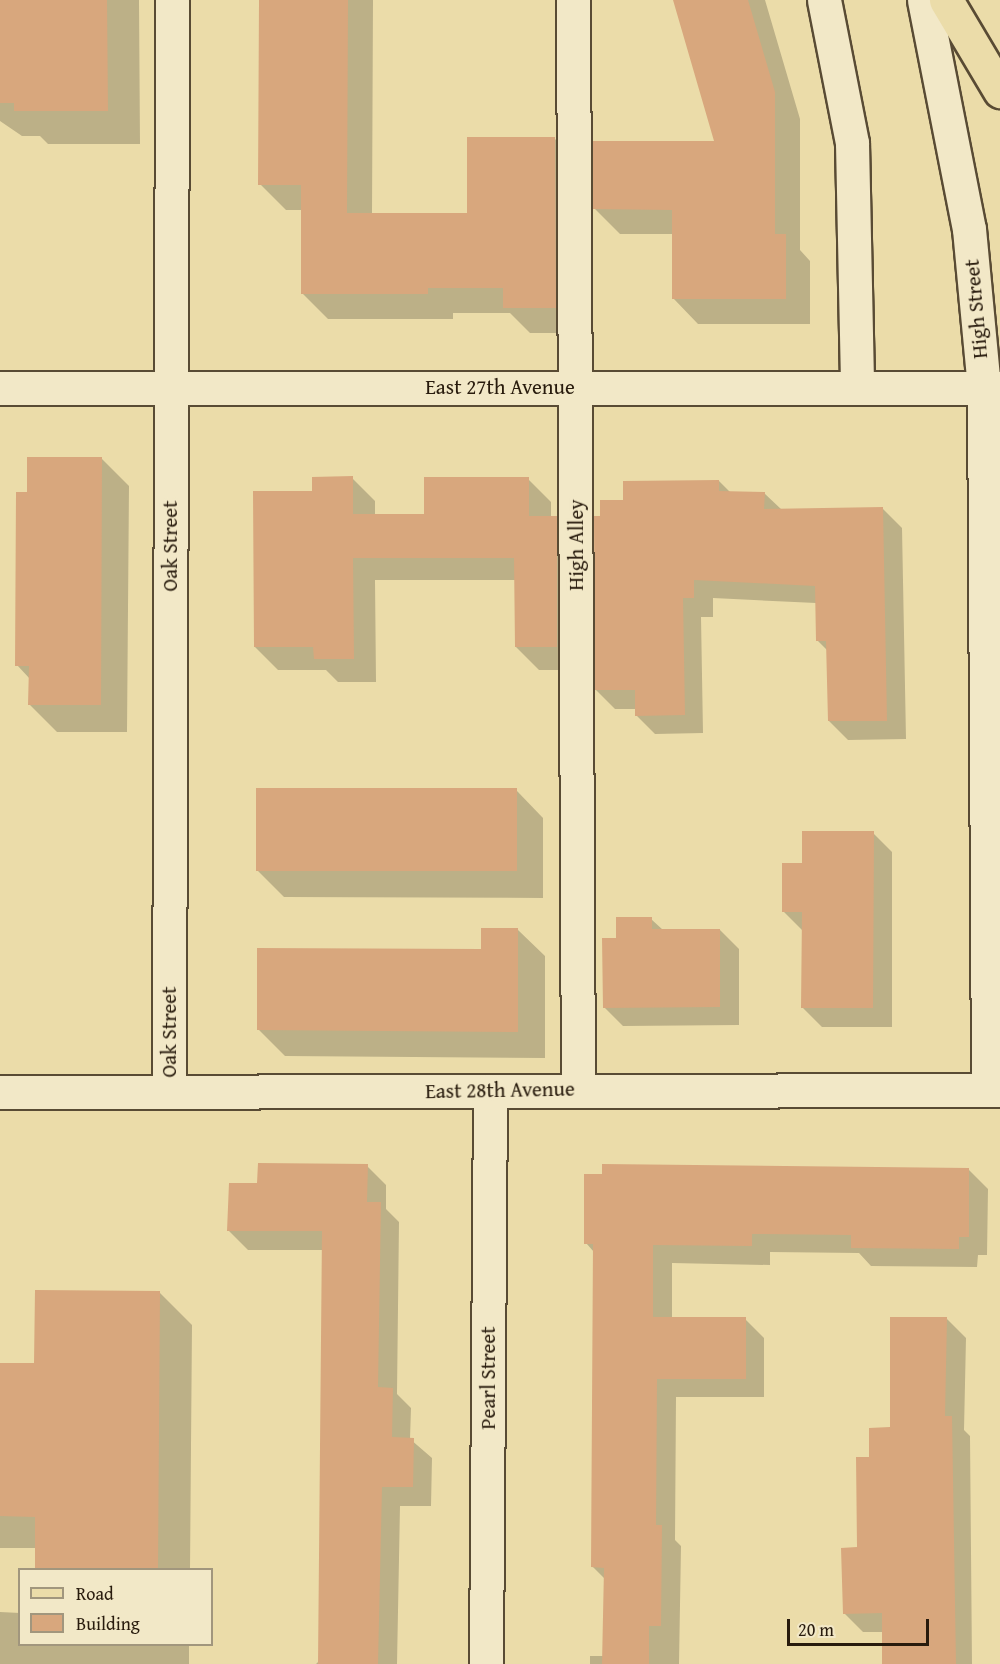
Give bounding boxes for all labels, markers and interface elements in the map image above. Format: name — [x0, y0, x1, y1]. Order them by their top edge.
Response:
street label: High Street — [959, 258, 993, 360]
street label: East 27th Avenue — [425, 374, 575, 400]
street label: High Alley — [563, 499, 589, 591]
street label: Oak Street — [157, 500, 183, 592]
street label: Oak Street — [156, 986, 182, 1078]
street label: East 28th Avenue — [425, 1076, 575, 1104]
street label: Pearl Street — [475, 1326, 501, 1430]
legend — [18, 1568, 213, 1646]
text: Road — [76, 1580, 114, 1607]
scale bar — [790, 1607, 932, 1645]
text: Building — [76, 1610, 140, 1637]
text: 20 m — [798, 1616, 834, 1643]

